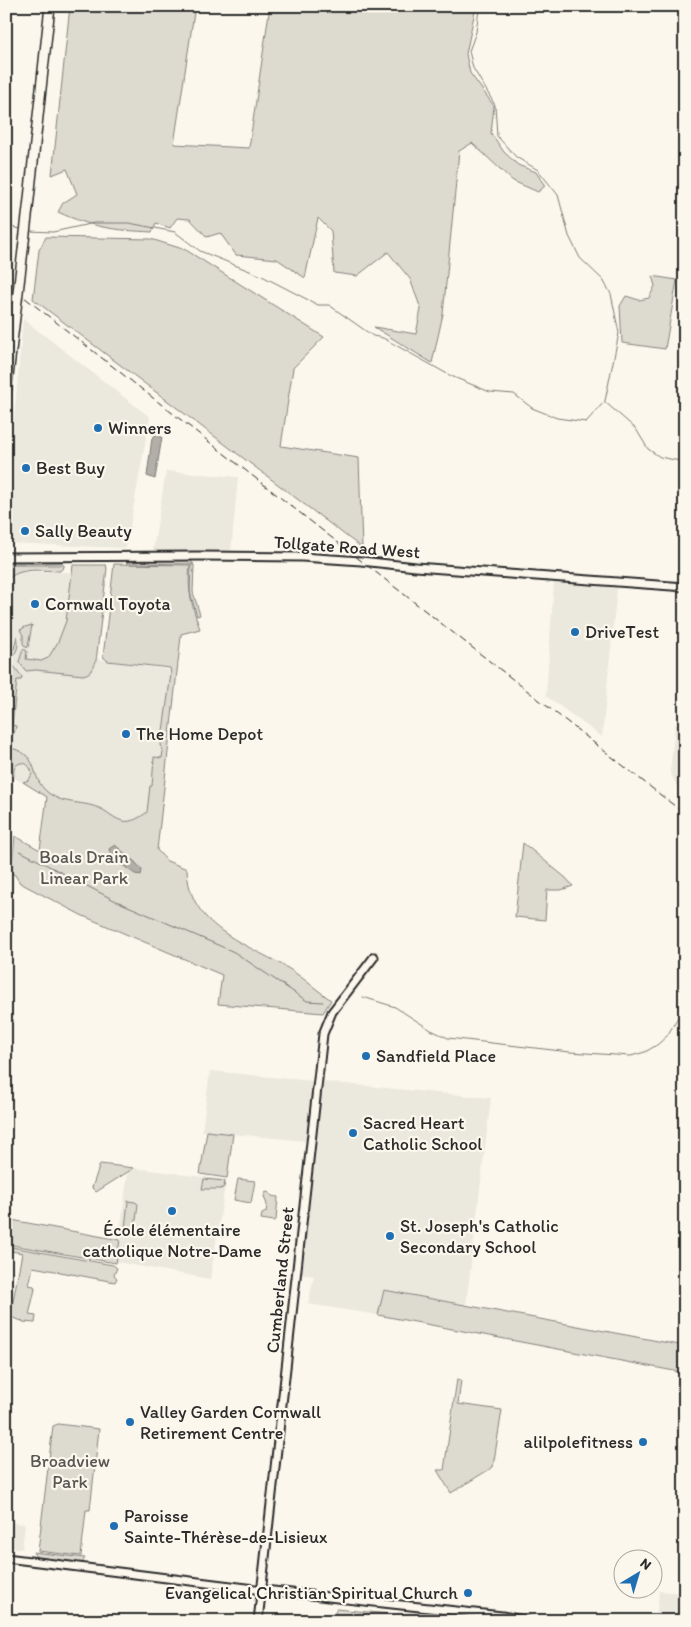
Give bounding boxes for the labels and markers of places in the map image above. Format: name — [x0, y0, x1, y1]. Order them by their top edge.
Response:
place label: Winners — [108, 417, 171, 439]
marker: Winners — [92, 422, 104, 434]
place label: Best Buy — [36, 457, 105, 479]
marker: Best Buy — [20, 462, 32, 474]
place label: Sally Beauty — [35, 520, 132, 542]
marker: Sally Beauty — [19, 525, 31, 537]
place label: Cornwall Toyota — [45, 593, 171, 615]
marker: Cornwall Toyota — [29, 598, 41, 610]
place label: DriveTest — [585, 621, 659, 643]
marker: DriveTest — [569, 626, 581, 638]
place label: The Home Depot — [136, 723, 263, 745]
marker: The Home Depot — [120, 728, 132, 740]
place label: Sandfield Place — [376, 1045, 496, 1067]
marker: Sandfield Place — [360, 1050, 372, 1062]
place label: Sacred Heart Catholic School — [363, 1112, 482, 1155]
marker: Sacred Heart Catholic School — [347, 1127, 359, 1139]
marker: École élémentaire catholique Notre-Dame — [166, 1205, 178, 1217]
place label: St. Joseph's Catholic Secondary School — [400, 1215, 559, 1258]
place label: École élémentaire catholique Notre-Dame — [82, 1219, 262, 1262]
marker: St. Joseph's Catholic Secondary School — [384, 1230, 396, 1242]
place label: Valley Garden Cornwall Retirement Centre — [140, 1401, 321, 1444]
marker: Valley Garden Cornwall Retirement Centre — [124, 1416, 136, 1428]
place label: alilpolefitness — [524, 1431, 633, 1453]
marker: alilpolefitness — [637, 1436, 649, 1448]
place label: Paroisse Sainte-Thérèse-de-Lisieux — [124, 1505, 328, 1548]
marker: Paroisse Sainte-Thérèse-de-Lisieux — [108, 1520, 120, 1532]
place label: Evangelical Christian Spiritual Church — [165, 1582, 458, 1604]
marker: Evangelical Christian Spiritual Church — [462, 1587, 474, 1599]

